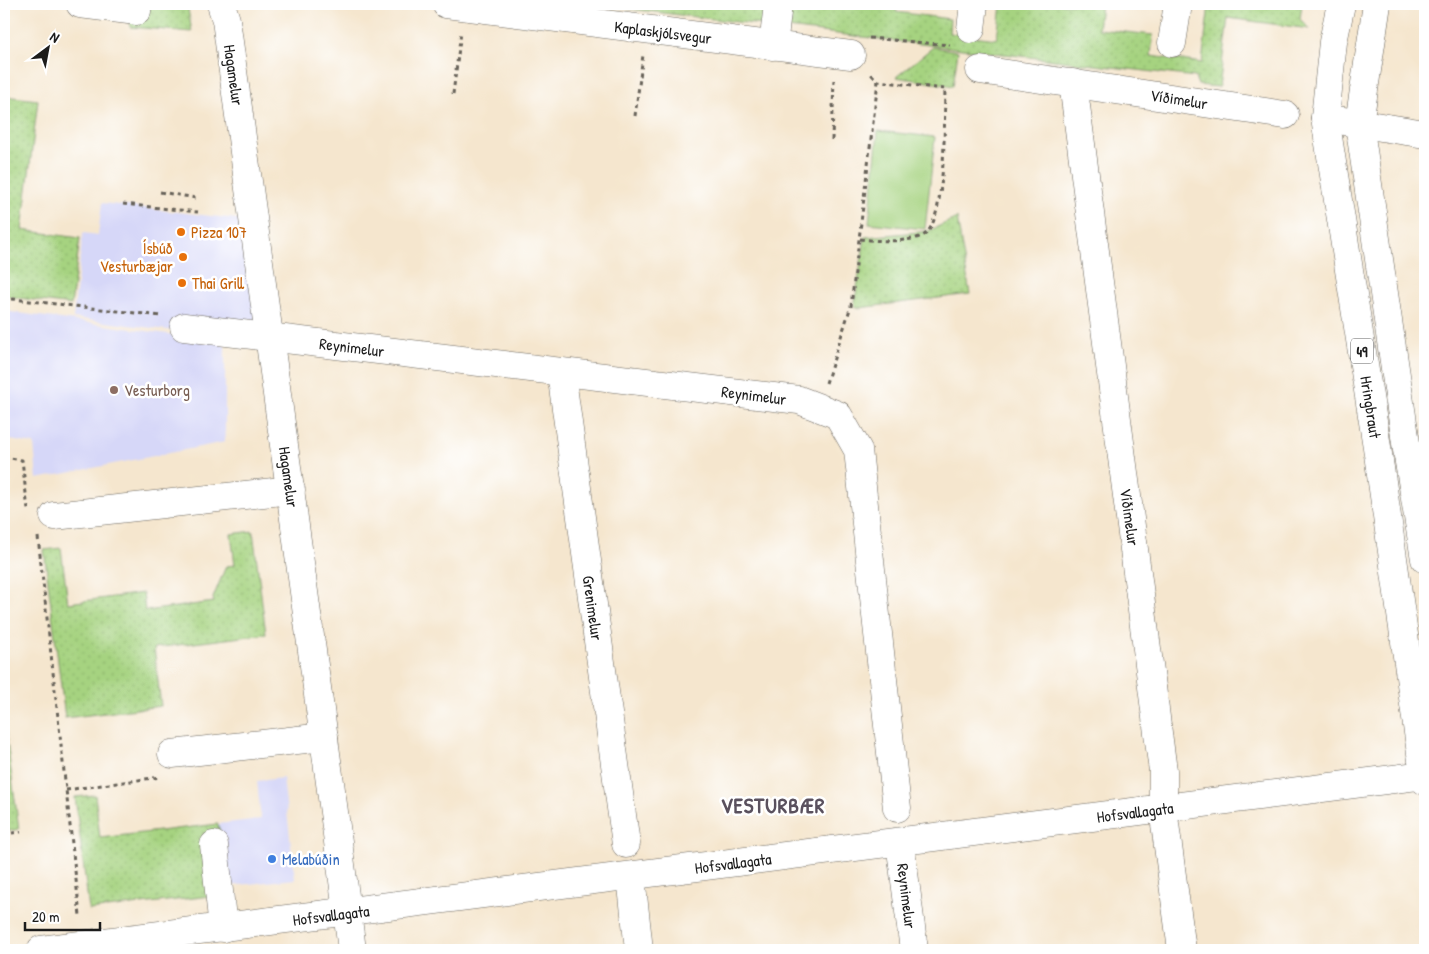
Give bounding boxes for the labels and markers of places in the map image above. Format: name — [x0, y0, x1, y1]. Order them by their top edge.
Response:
place label: Pizza 107 — [191, 221, 247, 243]
marker: Pizza 107 — [175, 226, 187, 238]
place label: Ísbúð Vesturbæjar — [100, 237, 173, 277]
marker: Ísbúð Vesturbæjar — [177, 251, 189, 263]
place label: Thai Grill — [192, 272, 244, 294]
marker: Thai Grill — [176, 277, 188, 289]
place label: Vesturborg — [124, 379, 190, 401]
marker: Vesturborg — [108, 384, 120, 396]
place label: Melabúðin — [282, 848, 340, 870]
marker: Melabúðin — [266, 853, 278, 865]

